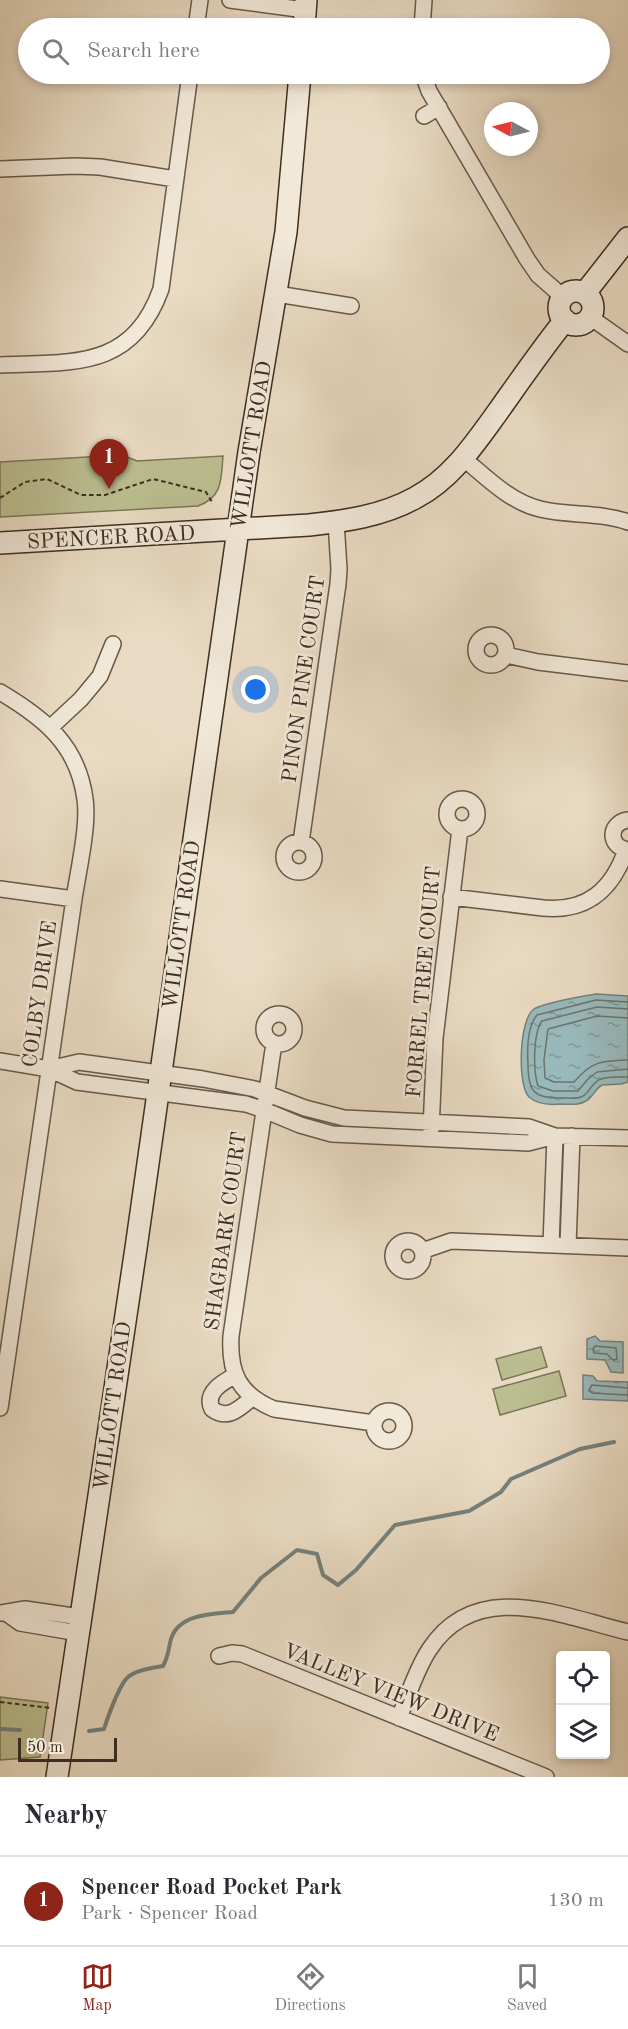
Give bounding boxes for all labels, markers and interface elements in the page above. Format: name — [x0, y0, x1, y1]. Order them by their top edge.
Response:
search box — [18, 18, 610, 84]
icon: search — [39, 35, 72, 68]
text: Search here — [87, 40, 200, 62]
north arrow — [484, 102, 538, 156]
street label: WILLOTT ROAD — [229, 359, 276, 531]
pin: 1 — [90, 440, 128, 489]
street label: SPENCER ROAD — [26, 524, 196, 553]
street label: PINON PINE COURT — [280, 574, 329, 784]
your location — [241, 675, 270, 704]
street label: WILLOTT ROAD — [160, 839, 205, 1011]
street label: FORREL TREE COURT — [404, 865, 445, 1099]
street label: COLBY DRIVE — [20, 919, 61, 1069]
street label: SHAGBARK COURT — [202, 1130, 251, 1332]
street label: WILLOTT ROAD — [91, 1320, 136, 1492]
street label: VALLEY VIEW DRIVE — [280, 1640, 501, 1746]
map controls — [556, 1651, 610, 1759]
button: locate — [556, 1651, 610, 1705]
button: layers — [556, 1705, 610, 1759]
scale bar — [18, 1735, 117, 1762]
text: 50 m — [27, 1740, 63, 1756]
text: Nearby — [24, 1803, 108, 1829]
text: Spencer Road Pocket Park — [81, 1877, 342, 1899]
text: 1 — [38, 1891, 49, 1911]
text: 130 m — [548, 1891, 604, 1911]
text: Park · Spencer Road — [81, 1904, 258, 1924]
tab: Map — [81, 1960, 114, 2016]
tab: Directions — [275, 1960, 346, 2016]
tab: Saved — [507, 1960, 547, 2016]

